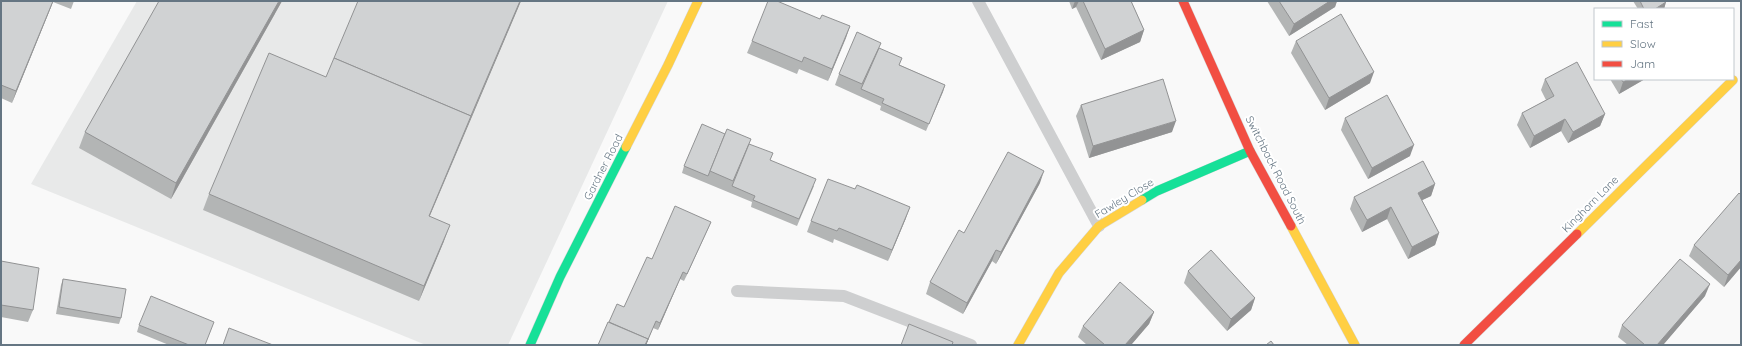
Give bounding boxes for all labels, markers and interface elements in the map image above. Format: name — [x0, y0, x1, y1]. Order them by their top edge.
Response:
legend — [1594, 8, 1734, 80]
text: Fast — [1630, 16, 1654, 31]
text: Slow — [1630, 36, 1656, 51]
text: Jam — [1630, 56, 1655, 71]
street label: Switchback Road South — [1243, 113, 1309, 227]
street label: Gardner Road — [580, 132, 626, 202]
street label: Kinghorn Lane — [1559, 173, 1621, 235]
street label: Fawley Close — [1092, 175, 1156, 221]

